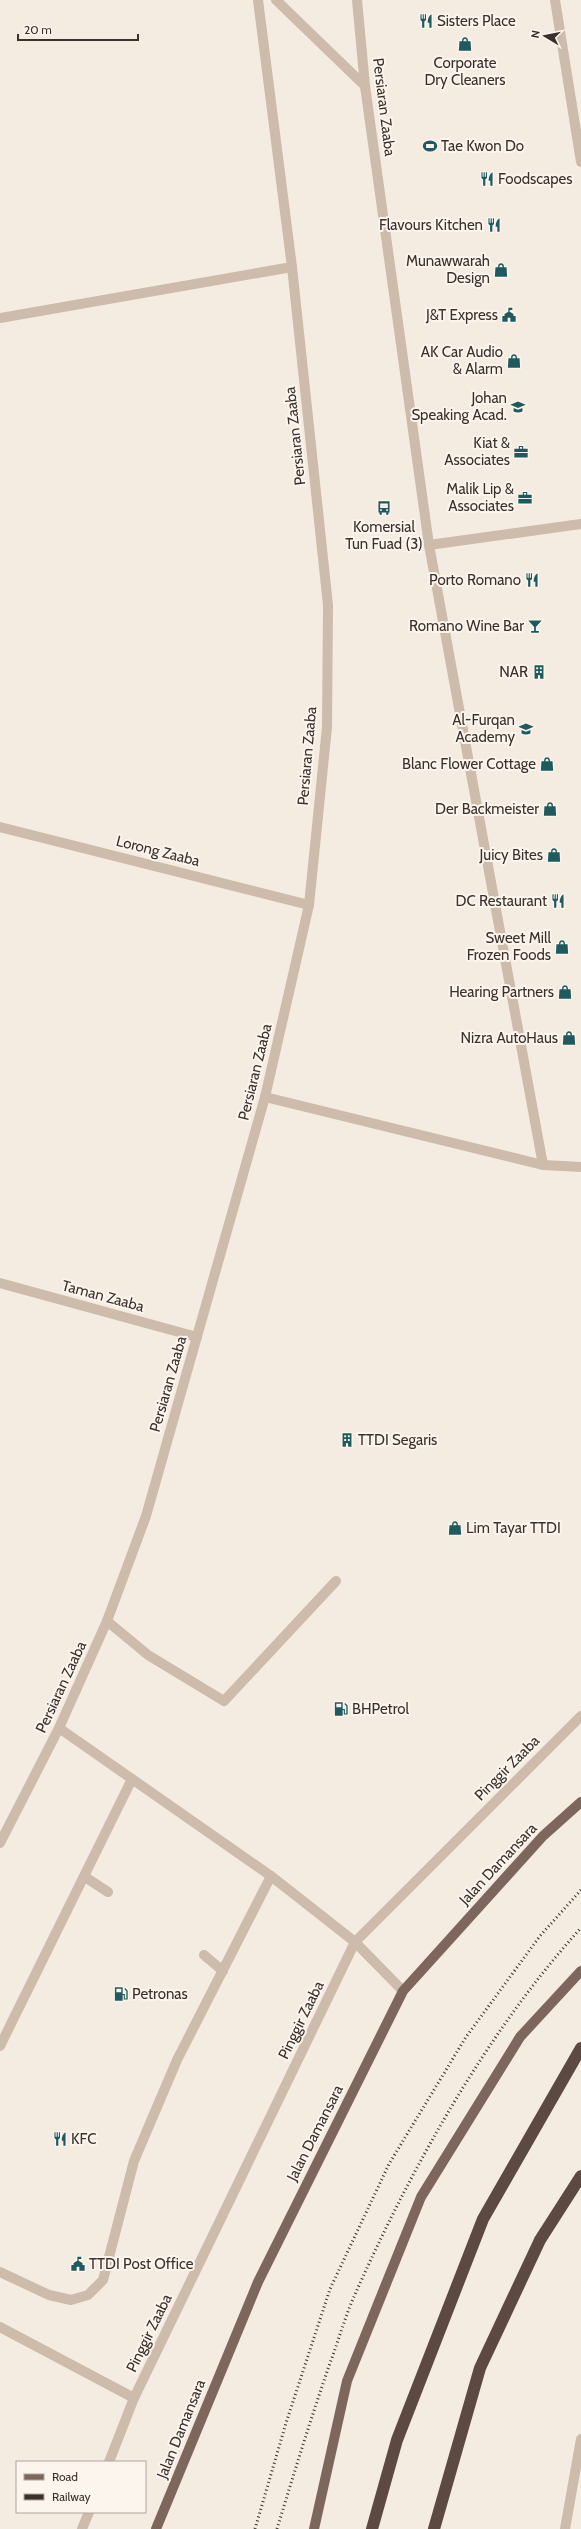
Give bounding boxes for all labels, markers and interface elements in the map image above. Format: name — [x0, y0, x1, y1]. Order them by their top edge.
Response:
place label: Sisters Place — [437, 12, 516, 30]
restaurant icon: Sisters Place — [418, 13, 434, 29]
scale bar — [18, 16, 138, 42]
north arrow — [525, 16, 565, 56]
text: 20 m — [24, 22, 52, 37]
text: N — [528, 29, 543, 39]
shop icon: Corporate Dry Cleaners — [457, 36, 473, 52]
place label: Corporate Dry Cleaners — [424, 54, 506, 89]
street label: Persiaran Zaaba — [369, 57, 399, 158]
place label: Tae Kwon Do — [441, 137, 524, 155]
sports icon: Tae Kwon Do — [422, 138, 438, 154]
place label: Foodscapes — [498, 170, 572, 188]
restaurant icon: Foodscapes — [479, 171, 495, 187]
place label: Flavours Kitchen — [379, 216, 483, 234]
restaurant icon: Flavours Kitchen — [486, 217, 502, 233]
place label: Munawwarah Design — [406, 252, 490, 287]
shop icon: Munawwarah Design — [493, 262, 509, 278]
place label: J&T Express — [425, 306, 498, 324]
public building icon: J&T Express — [501, 307, 517, 323]
place label: AK Car Audio & Alarm — [421, 343, 503, 378]
shop icon: AK Car Audio & Alarm — [506, 353, 522, 369]
street label: Persiaran Zaaba — [281, 385, 309, 486]
place label: Johan Speaking Acad. — [411, 389, 507, 424]
school or university icon: Johan Speaking Acad. — [510, 399, 526, 415]
place label: Kiat & Associates — [444, 434, 510, 469]
office icon: Kiat & Associates — [513, 444, 529, 460]
place label: Malik Lip & Associates — [446, 480, 514, 515]
office icon: Malik Lip & Associates — [517, 490, 533, 506]
bus stop icon: Komersial Tun Fuad (3) — [376, 500, 392, 516]
place label: Komersial Tun Fuad (3) — [345, 518, 423, 553]
place label: Porto Romano — [429, 571, 521, 589]
restaurant icon: Porto Romano — [524, 572, 540, 588]
place label: Romano Wine Bar — [409, 617, 524, 635]
bar icon: Romano Wine Bar — [527, 618, 543, 634]
place label: NAR — [499, 663, 528, 681]
building icon: NAR — [531, 664, 547, 680]
street label: Persiaran Zaaba — [294, 705, 320, 806]
place label: Al-Furqan Academy — [452, 711, 515, 746]
school or university icon: Al-Furqan Academy — [518, 721, 534, 737]
place label: Blanc Flower Cottage — [402, 755, 536, 773]
shop icon: Blanc Flower Cottage — [539, 756, 555, 772]
place label: Der Backmeister — [435, 800, 539, 818]
shop icon: Der Backmeister — [542, 801, 558, 817]
street label: Lorong Zaaba — [114, 832, 203, 870]
place label: Juicy Bites — [479, 846, 543, 864]
shop icon: Juicy Bites — [546, 847, 562, 863]
place label: DC Restaurant — [456, 892, 547, 910]
restaurant icon: DC Restaurant — [550, 893, 566, 909]
place label: Sweet Mill Frozen Foods — [467, 929, 551, 964]
shop icon: Sweet Mill Frozen Foods — [554, 939, 570, 955]
place label: Hearing Partners — [449, 983, 554, 1001]
shop icon: Hearing Partners — [557, 984, 573, 1000]
street label: Persiaran Zaaba — [234, 1021, 276, 1122]
place label: Nizra AutoHaus — [461, 1029, 558, 1047]
shop icon: Nizra AutoHaus — [561, 1030, 577, 1046]
street label: Taman Zaaba — [60, 1276, 147, 1316]
street label: Persiaran Zaaba — [146, 1333, 191, 1434]
place label: TTDI Segaris — [358, 1431, 437, 1449]
building icon: TTDI Segaris — [339, 1432, 355, 1448]
place label: Lim Tayar TTDI — [466, 1519, 561, 1537]
shop icon: Lim Tayar TTDI — [447, 1520, 463, 1536]
street label: Persiaran Zaaba — [32, 1638, 90, 1736]
place label: BHPetrol — [352, 1700, 409, 1718]
fuel station icon: BHPetrol — [333, 1701, 349, 1717]
street label: Pinggir Zaaba — [471, 1731, 544, 1804]
street label: Jalan Damansara — [455, 1819, 541, 1909]
street label: Pinggir Zaaba — [274, 1977, 328, 2062]
place label: Petronas — [132, 1985, 188, 2003]
fuel station icon: Petronas — [113, 1986, 129, 2002]
street label: Jalan Damansara — [283, 2081, 347, 2185]
place label: KFC — [71, 2130, 96, 2148]
restaurant icon: KFC — [52, 2131, 68, 2147]
place label: TTDI Post Office — [89, 2255, 194, 2273]
public building icon: TTDI Post Office — [70, 2256, 86, 2272]
street label: Pinggir Zaaba — [122, 2290, 176, 2375]
street label: Jalan Damansara — [153, 2376, 209, 2482]
legend — [16, 2461, 146, 2513]
text: Road — [52, 2469, 78, 2484]
text: Railway — [52, 2489, 90, 2504]

